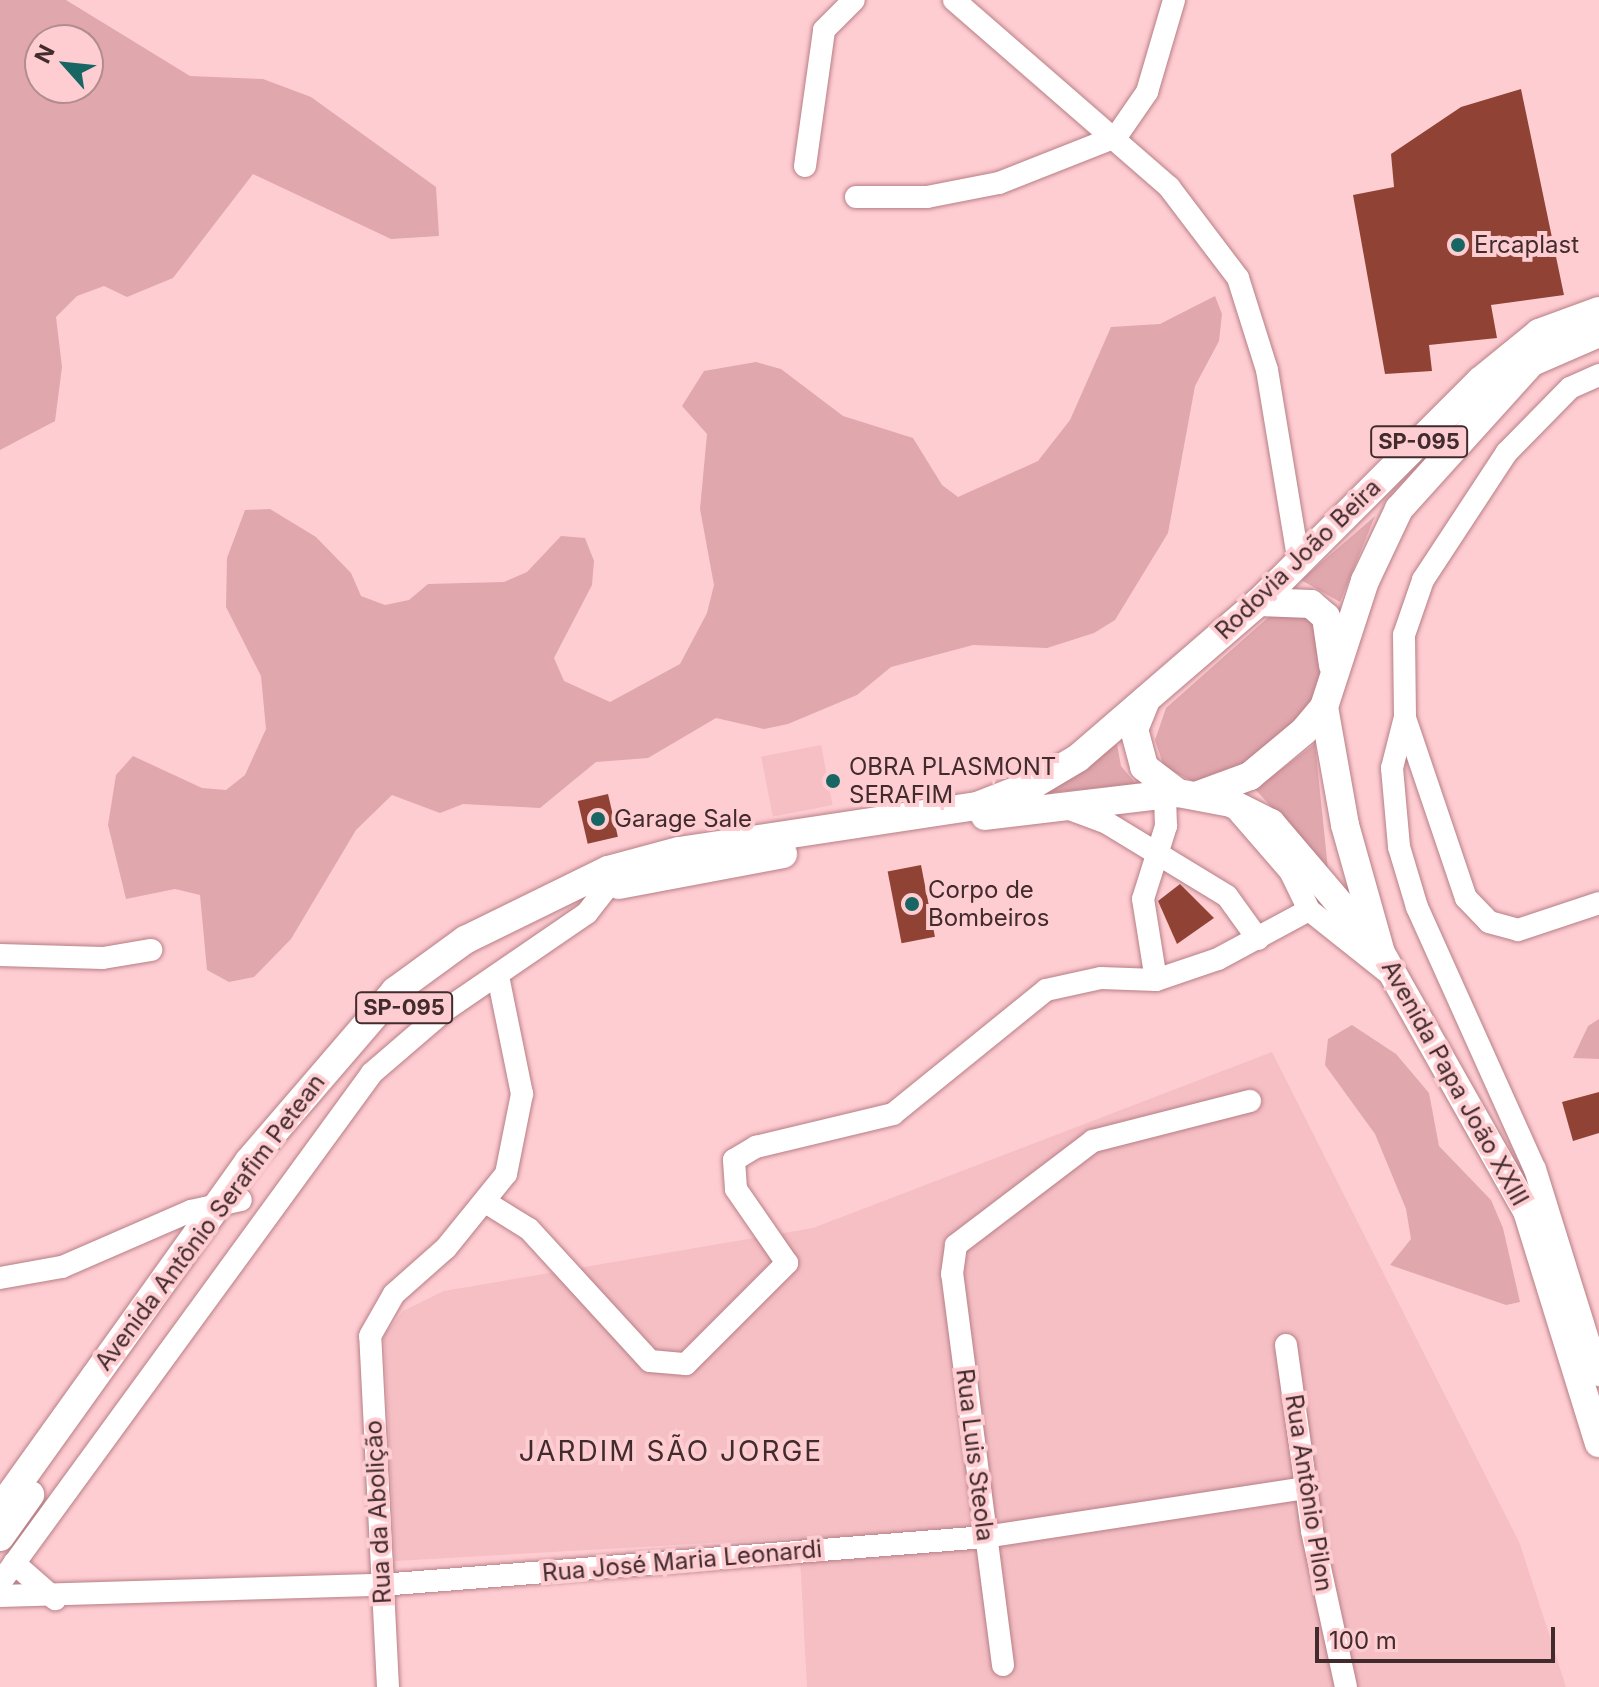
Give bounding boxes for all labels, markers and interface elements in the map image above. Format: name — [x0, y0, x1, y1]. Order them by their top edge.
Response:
north arrow — [24, 24, 104, 104]
text: N — [29, 41, 60, 67]
place label: Ercaplast — [1474, 231, 1579, 259]
marker: Ercaplast — [1449, 236, 1467, 254]
road number: SP-095 — [1369, 424, 1469, 460]
street label: Rodovia João Beira — [1209, 473, 1387, 645]
place label: OBRA PLASMONT SERAFIM — [849, 753, 1056, 809]
marker: OBRA PLASMONT SERAFIM — [824, 772, 842, 790]
place label: Garage Sale — [614, 805, 752, 833]
marker: Garage Sale — [589, 810, 607, 828]
place label: Corpo de Bombeiros — [928, 876, 1049, 932]
marker: Corpo de Bombeiros — [903, 895, 921, 913]
street label: Avenida Papa João XXIII — [1376, 955, 1534, 1211]
road number: SP-095 — [354, 990, 454, 1026]
street label: Avenida Antônio Serafim Petean — [89, 1068, 331, 1376]
street label: Rua Luis Steola — [950, 1367, 1000, 1543]
street label: Rua Antônio Pilon — [1279, 1392, 1339, 1594]
street label: Rua da Abolição — [359, 1419, 397, 1605]
district label: JARDIM SÃO JORGE — [519, 1434, 823, 1468]
street label: Rua José Maria Leonardi — [541, 1534, 823, 1588]
scale bar — [1319, 1611, 1559, 1661]
text: 100 m — [1329, 1626, 1397, 1655]

